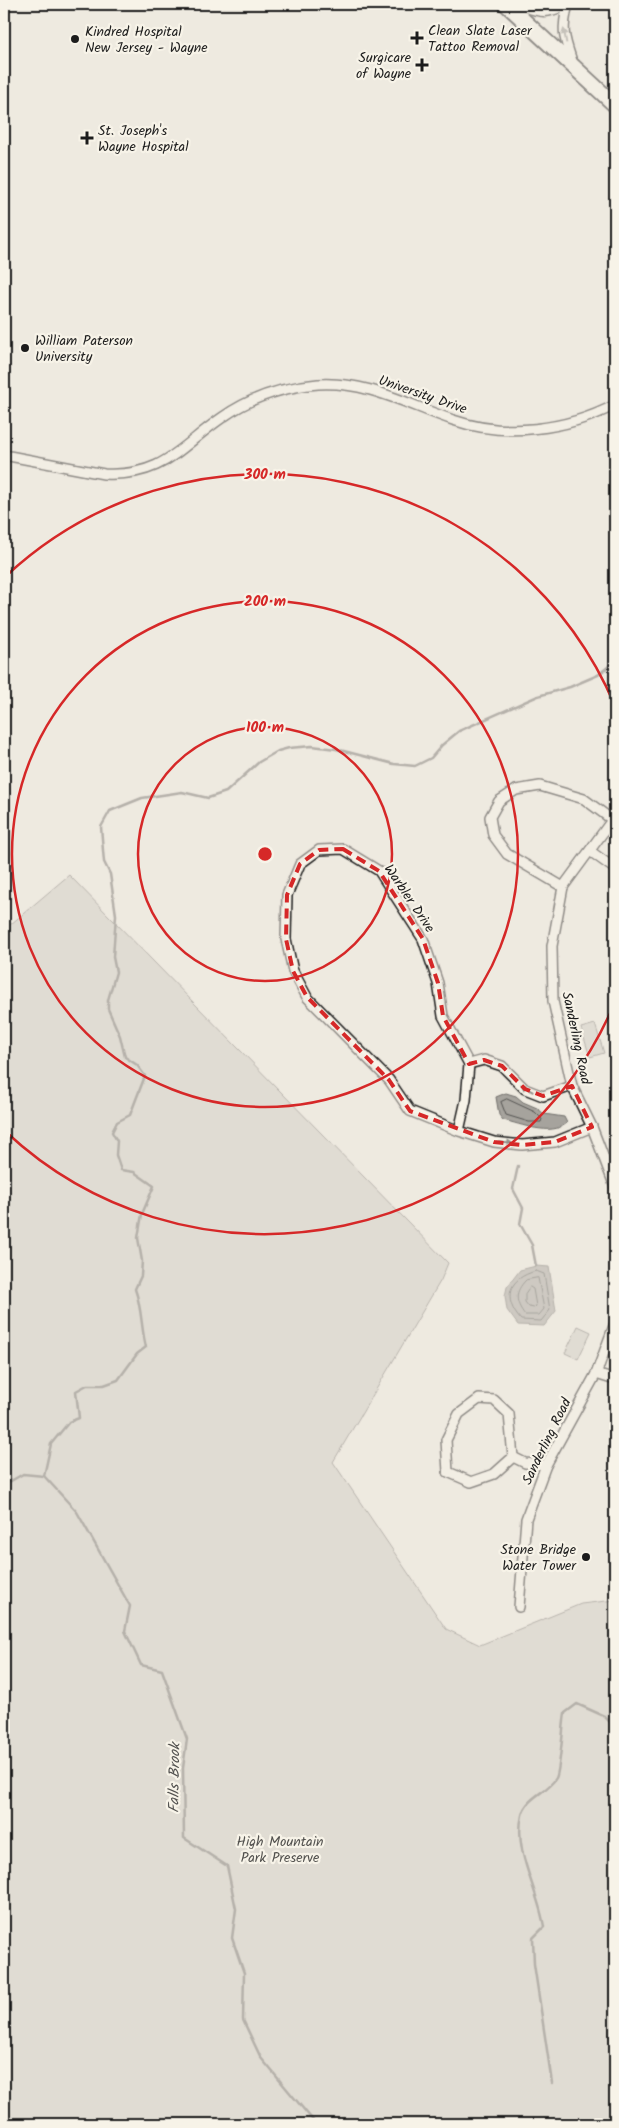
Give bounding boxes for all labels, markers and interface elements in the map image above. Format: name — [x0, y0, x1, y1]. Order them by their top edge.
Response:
place label: Clean Slate Laser Tattoo Removal — [428, 20, 533, 58]
place label: Kindred Hospital New Jersey - Wayne — [85, 21, 208, 59]
one-way arrow — [560, 27, 568, 43]
marker: Clean Slate Laser Tattoo Removal — [410, 31, 424, 45]
marker: Kindred Hospital New Jersey - Wayne — [69, 33, 81, 45]
place label: Surgicare of Wayne — [356, 47, 412, 85]
marker: Surgicare of Wayne — [415, 58, 429, 72]
place label: St. Joseph's Wayne Hospital — [98, 120, 189, 158]
marker: St. Joseph's Wayne Hospital — [80, 131, 94, 145]
place label: William Paterson University — [35, 330, 133, 368]
marker: William Paterson University — [19, 342, 31, 354]
street label: University Drive — [376, 370, 470, 421]
text: 300 m — [243, 463, 286, 487]
text: 200 m — [244, 590, 286, 614]
text: 100 m — [246, 716, 284, 740]
centre of rings — [256, 845, 274, 863]
street label: Warbler Drive — [378, 860, 441, 938]
street label: Sanderling Road — [555, 990, 597, 1087]
one-way arrow — [520, 1084, 534, 1093]
one-way arrow — [498, 1139, 514, 1147]
street label: Sanderling Road — [516, 1393, 578, 1488]
place label: Stone Bridge Water Tower — [501, 1539, 577, 1577]
marker: Stone Bridge Water Tower — [580, 1551, 592, 1563]
water label: Falls Brook — [162, 1741, 188, 1813]
park label: High Mountain Park Preserve — [237, 1831, 323, 1869]

